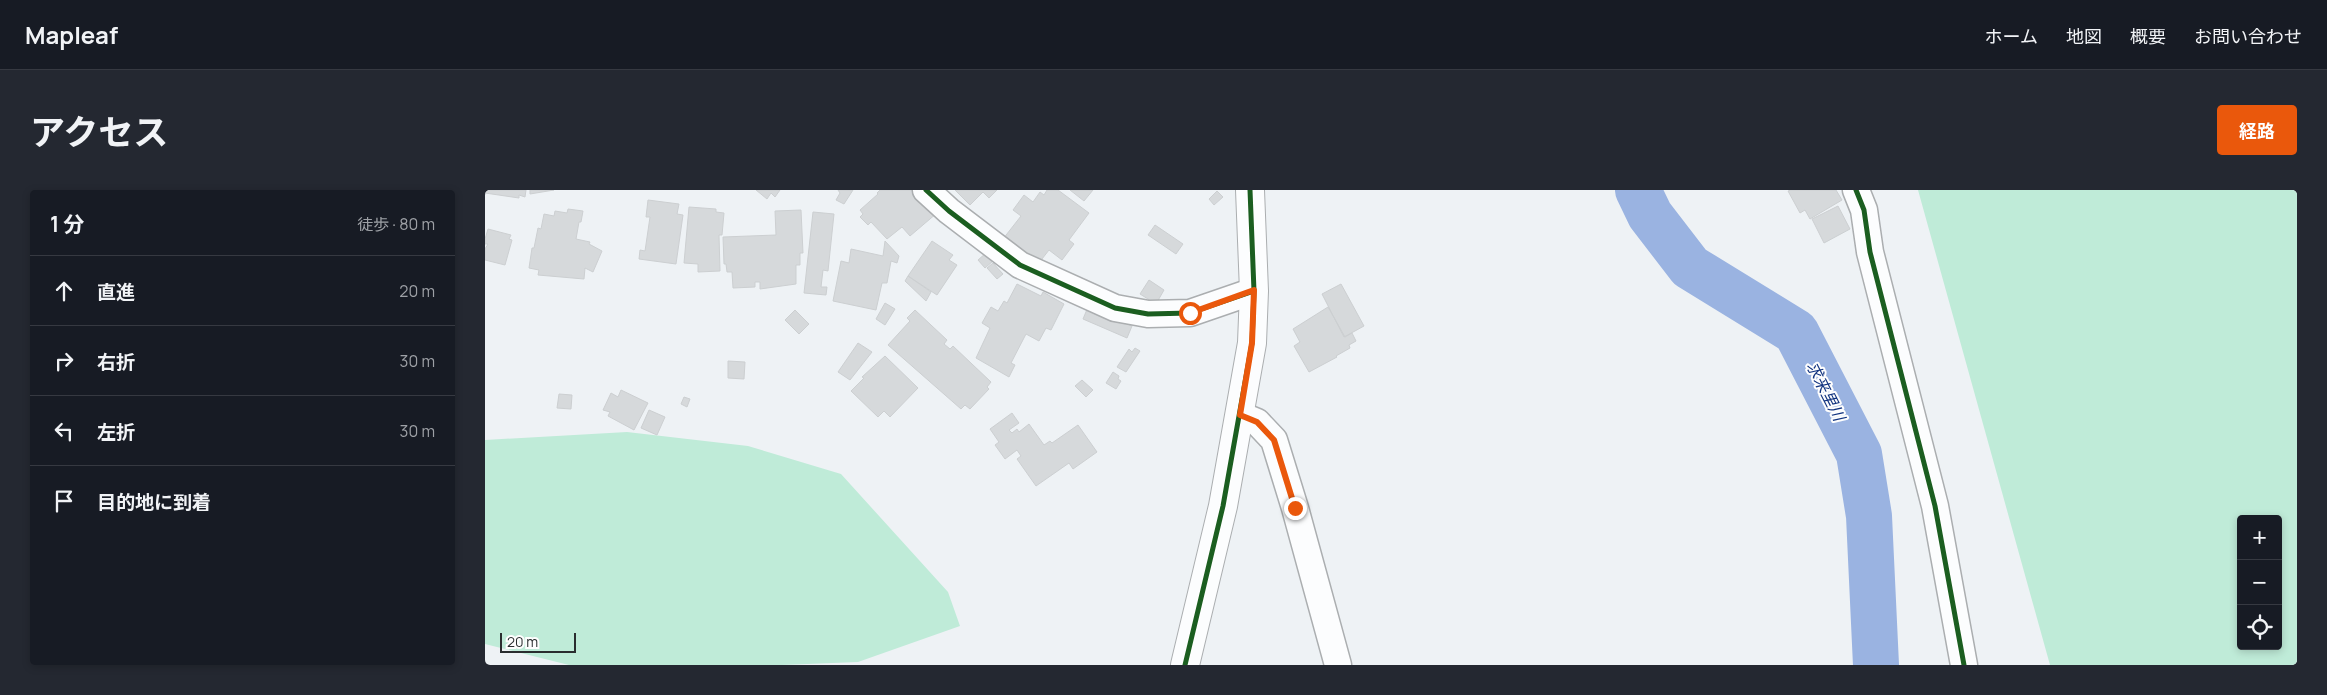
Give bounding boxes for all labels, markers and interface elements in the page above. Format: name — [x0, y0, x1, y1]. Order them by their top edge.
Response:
text: Mapleaf — [25, 18, 118, 51]
text: ホーム — [1985, 24, 2038, 48]
text: 地図 — [2066, 24, 2102, 48]
text: 概要 — [2130, 24, 2166, 48]
text: お問い合わせ — [2194, 24, 2302, 48]
button: 経路 — [2217, 105, 2297, 155]
text: アクセス — [30, 108, 168, 156]
text: 1 分 — [50, 210, 84, 238]
text: 徒歩 · 80 m — [357, 213, 435, 235]
icon: ahead — [50, 277, 78, 305]
text: 直進 — [97, 279, 135, 305]
text: 20 m — [399, 280, 435, 302]
route start — [1179, 302, 1202, 325]
icon: right — [50, 347, 78, 375]
text: 右折 — [97, 349, 135, 375]
text: 30 m — [400, 350, 435, 372]
water label: 求来里川 — [1802, 357, 1851, 426]
icon: left — [50, 417, 78, 445]
text: 左折 — [97, 419, 135, 445]
text: 30 m — [400, 420, 435, 442]
icon: arrive — [50, 487, 78, 515]
text: 目的地に到着 — [97, 489, 211, 515]
route end — [1284, 497, 1307, 520]
map controls — [2237, 515, 2282, 650]
button: + — [2237, 515, 2282, 560]
button: − — [2237, 560, 2282, 605]
button: locate — [2237, 605, 2282, 650]
scale bar — [500, 630, 576, 653]
text: 20 m — [507, 632, 538, 651]

